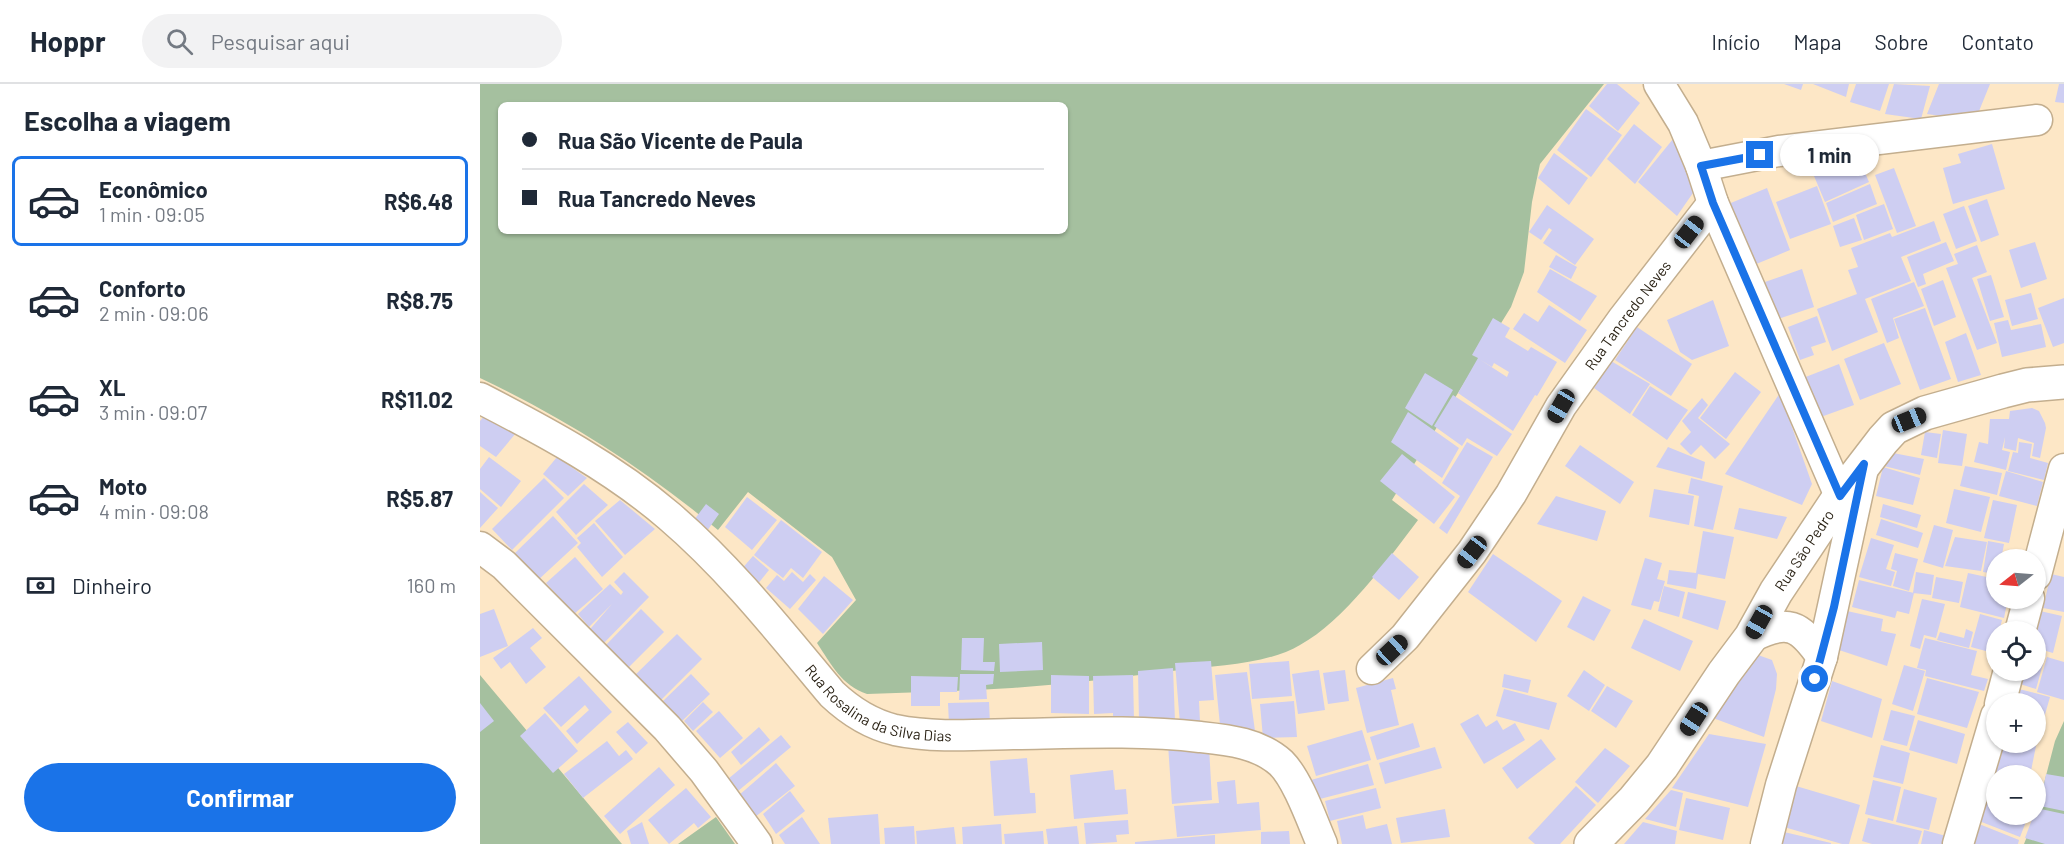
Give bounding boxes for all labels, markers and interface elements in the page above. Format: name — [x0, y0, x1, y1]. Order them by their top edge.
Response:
search box — [142, 14, 562, 68]
text: Hoppr — [30, 24, 106, 58]
icon: search — [163, 25, 196, 58]
text: Pesquisar aqui — [211, 28, 350, 54]
text: Início — [1712, 29, 1760, 54]
text: Mapa — [1793, 29, 1842, 54]
text: Sobre — [1875, 29, 1928, 54]
text: Contato — [1961, 29, 2034, 54]
text: Escolha a viagem — [24, 104, 231, 136]
text: Rua São Vicente de Paula — [558, 127, 803, 153]
callout: 1 min — [1781, 134, 1880, 176]
route end — [1746, 141, 1773, 168]
text: 1 min — [1808, 143, 1851, 167]
icon: car — [27, 174, 81, 228]
text: Econômico — [99, 176, 208, 202]
text: Rua Tancredo Neves — [558, 185, 756, 211]
text: R$6.48 — [384, 188, 453, 214]
text: 1 min · 09:05 — [99, 202, 205, 226]
car — [1671, 212, 1707, 252]
street label: Rua Tancredo Neves — [1581, 257, 1674, 373]
icon: car — [27, 273, 81, 327]
text: Conforto — [99, 275, 186, 301]
text: R$8.75 — [386, 287, 453, 313]
text: 2 min · 09:06 — [99, 301, 208, 325]
icon: car — [27, 372, 81, 426]
text: XL — [99, 374, 125, 400]
text: R$11.02 — [381, 386, 453, 412]
car — [1544, 386, 1578, 426]
text: 3 min · 09:07 — [99, 400, 207, 424]
car — [1889, 405, 1929, 435]
icon: car — [27, 471, 81, 525]
text: Moto — [99, 473, 147, 499]
text: R$5.87 — [386, 485, 453, 511]
text: 4 min · 09:08 — [99, 499, 209, 523]
street label: Rua São Pedro — [1770, 506, 1837, 594]
car — [1454, 532, 1490, 572]
north arrow — [1986, 549, 2046, 609]
map controls — [1986, 549, 2046, 825]
icon: cash — [24, 569, 57, 602]
text: Dinheiro — [72, 572, 152, 598]
text: 160 m — [407, 573, 456, 597]
car — [1742, 602, 1776, 642]
button: locate — [1986, 621, 2046, 681]
car — [1373, 631, 1411, 669]
street label: Rua Rosalina da Silva Dias — [802, 660, 952, 744]
route start — [1801, 665, 1828, 692]
button: + — [1986, 693, 2046, 753]
car — [1677, 699, 1711, 739]
button: Confirmar — [24, 763, 456, 832]
button: − — [1986, 765, 2046, 825]

